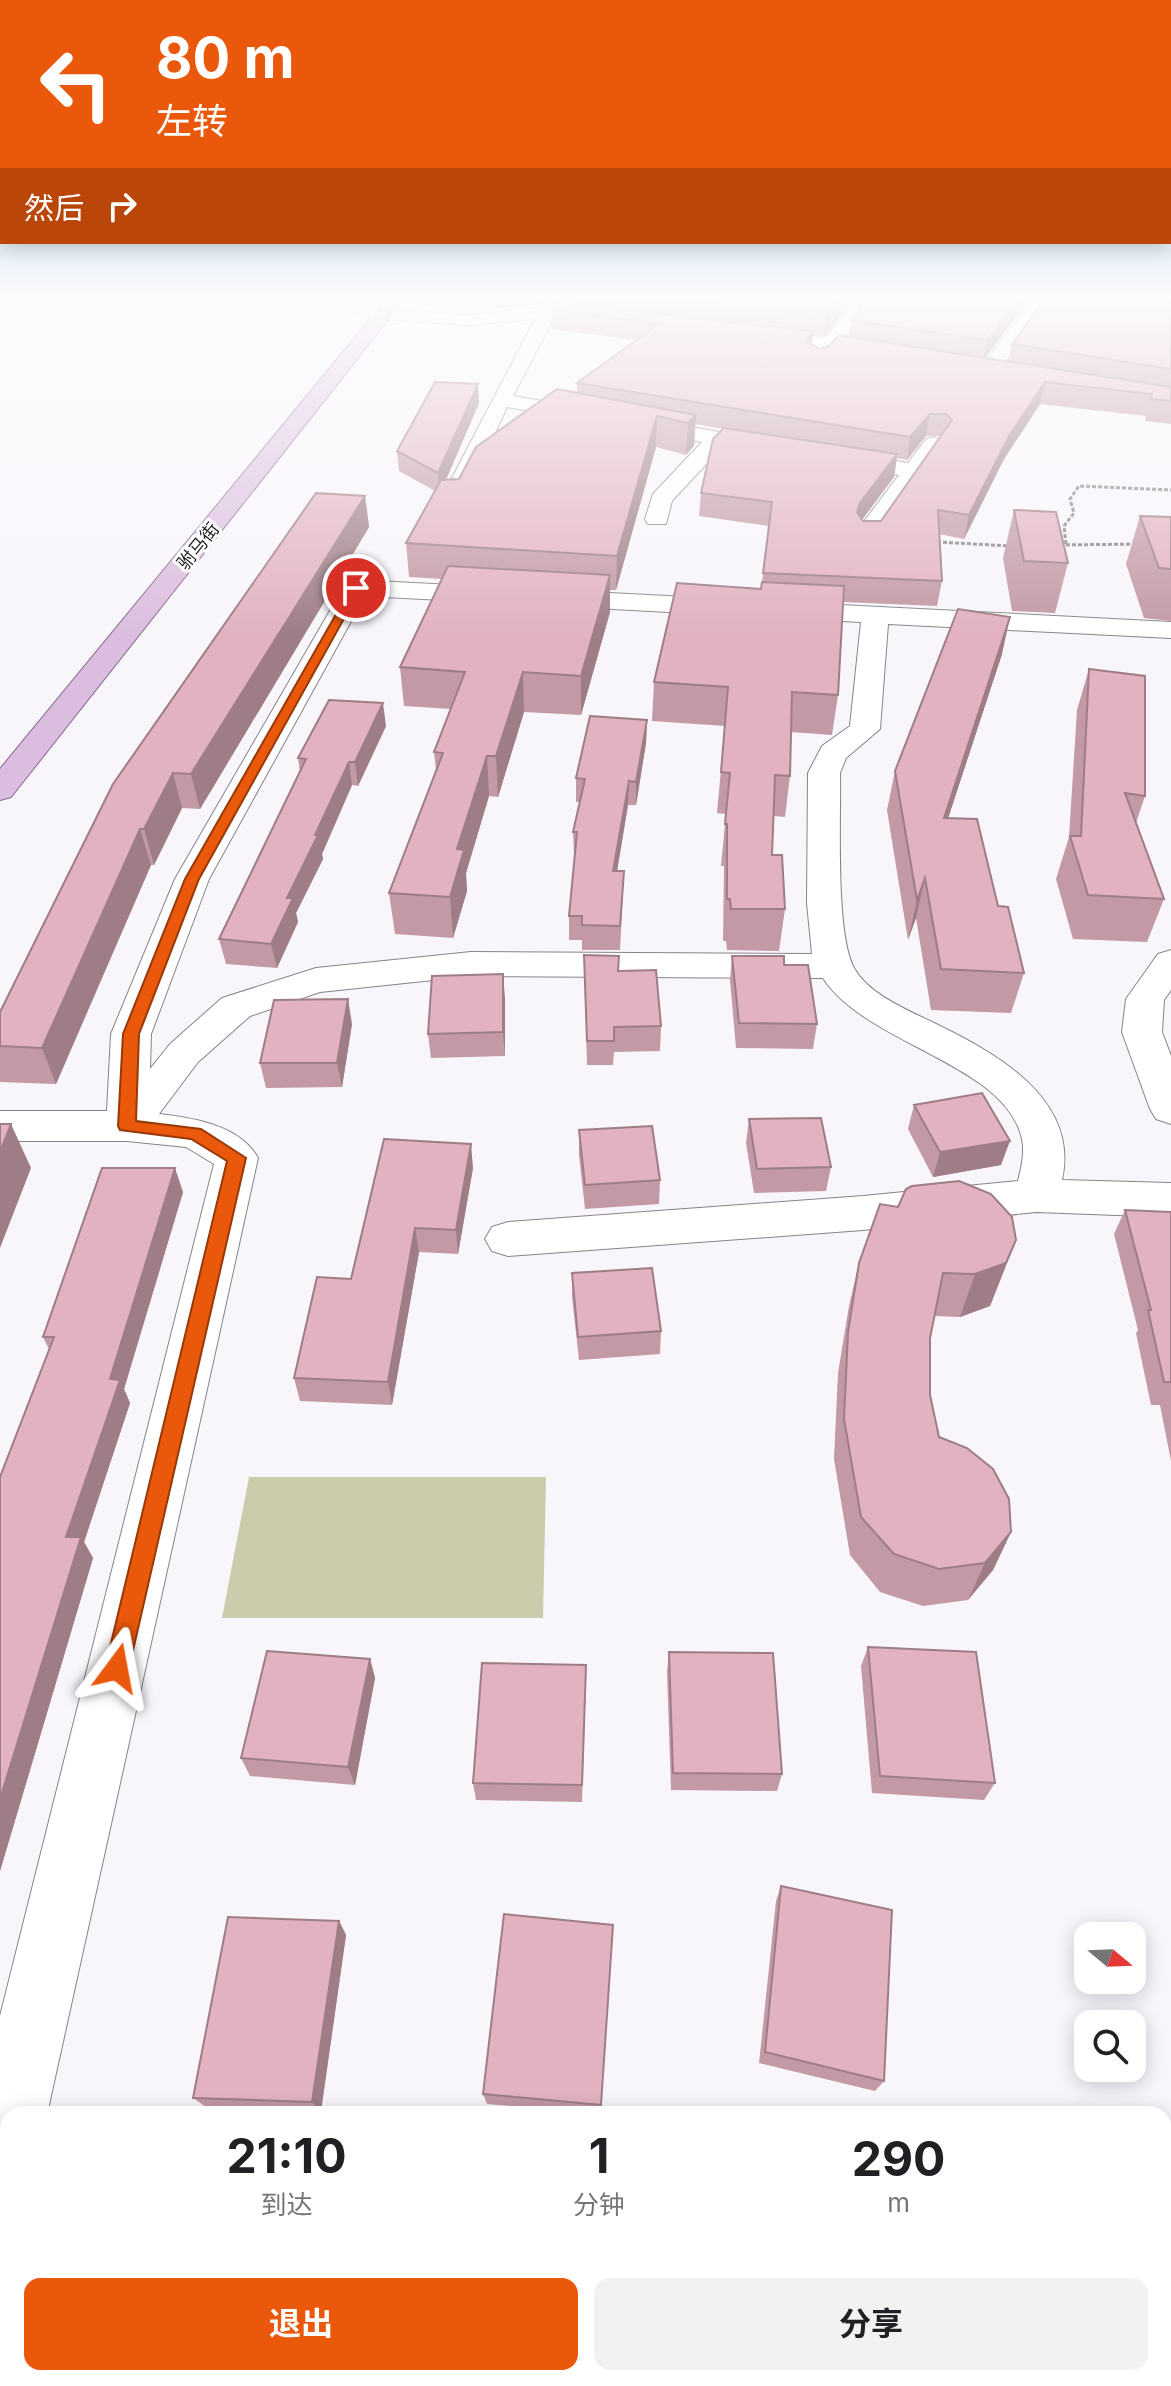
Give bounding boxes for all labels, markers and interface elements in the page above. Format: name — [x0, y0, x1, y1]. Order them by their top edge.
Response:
text: 80 m — [156, 24, 295, 92]
icon: left — [24, 32, 128, 136]
text: 左转 — [156, 99, 228, 143]
icon: right — [100, 184, 144, 228]
text: 然后 — [24, 190, 84, 226]
street label: 驸马街 — [173, 518, 223, 574]
pin — [322, 554, 390, 622]
icon: arrive — [334, 566, 378, 610]
position arrow — [75, 1626, 159, 1710]
north arrow — [1074, 1922, 1146, 1994]
map controls — [1074, 1922, 1146, 2082]
button: search — [1074, 2010, 1146, 2082]
text: 21:10 — [227, 2126, 347, 2185]
text: 1 — [589, 2126, 609, 2185]
text: 290 — [852, 2129, 945, 2188]
text: m — [887, 2187, 910, 2218]
text: 到达 — [261, 2189, 313, 2220]
text: 分钟 — [573, 2189, 625, 2220]
button: 退出 — [24, 2278, 578, 2370]
button: 分享 — [594, 2278, 1148, 2370]

